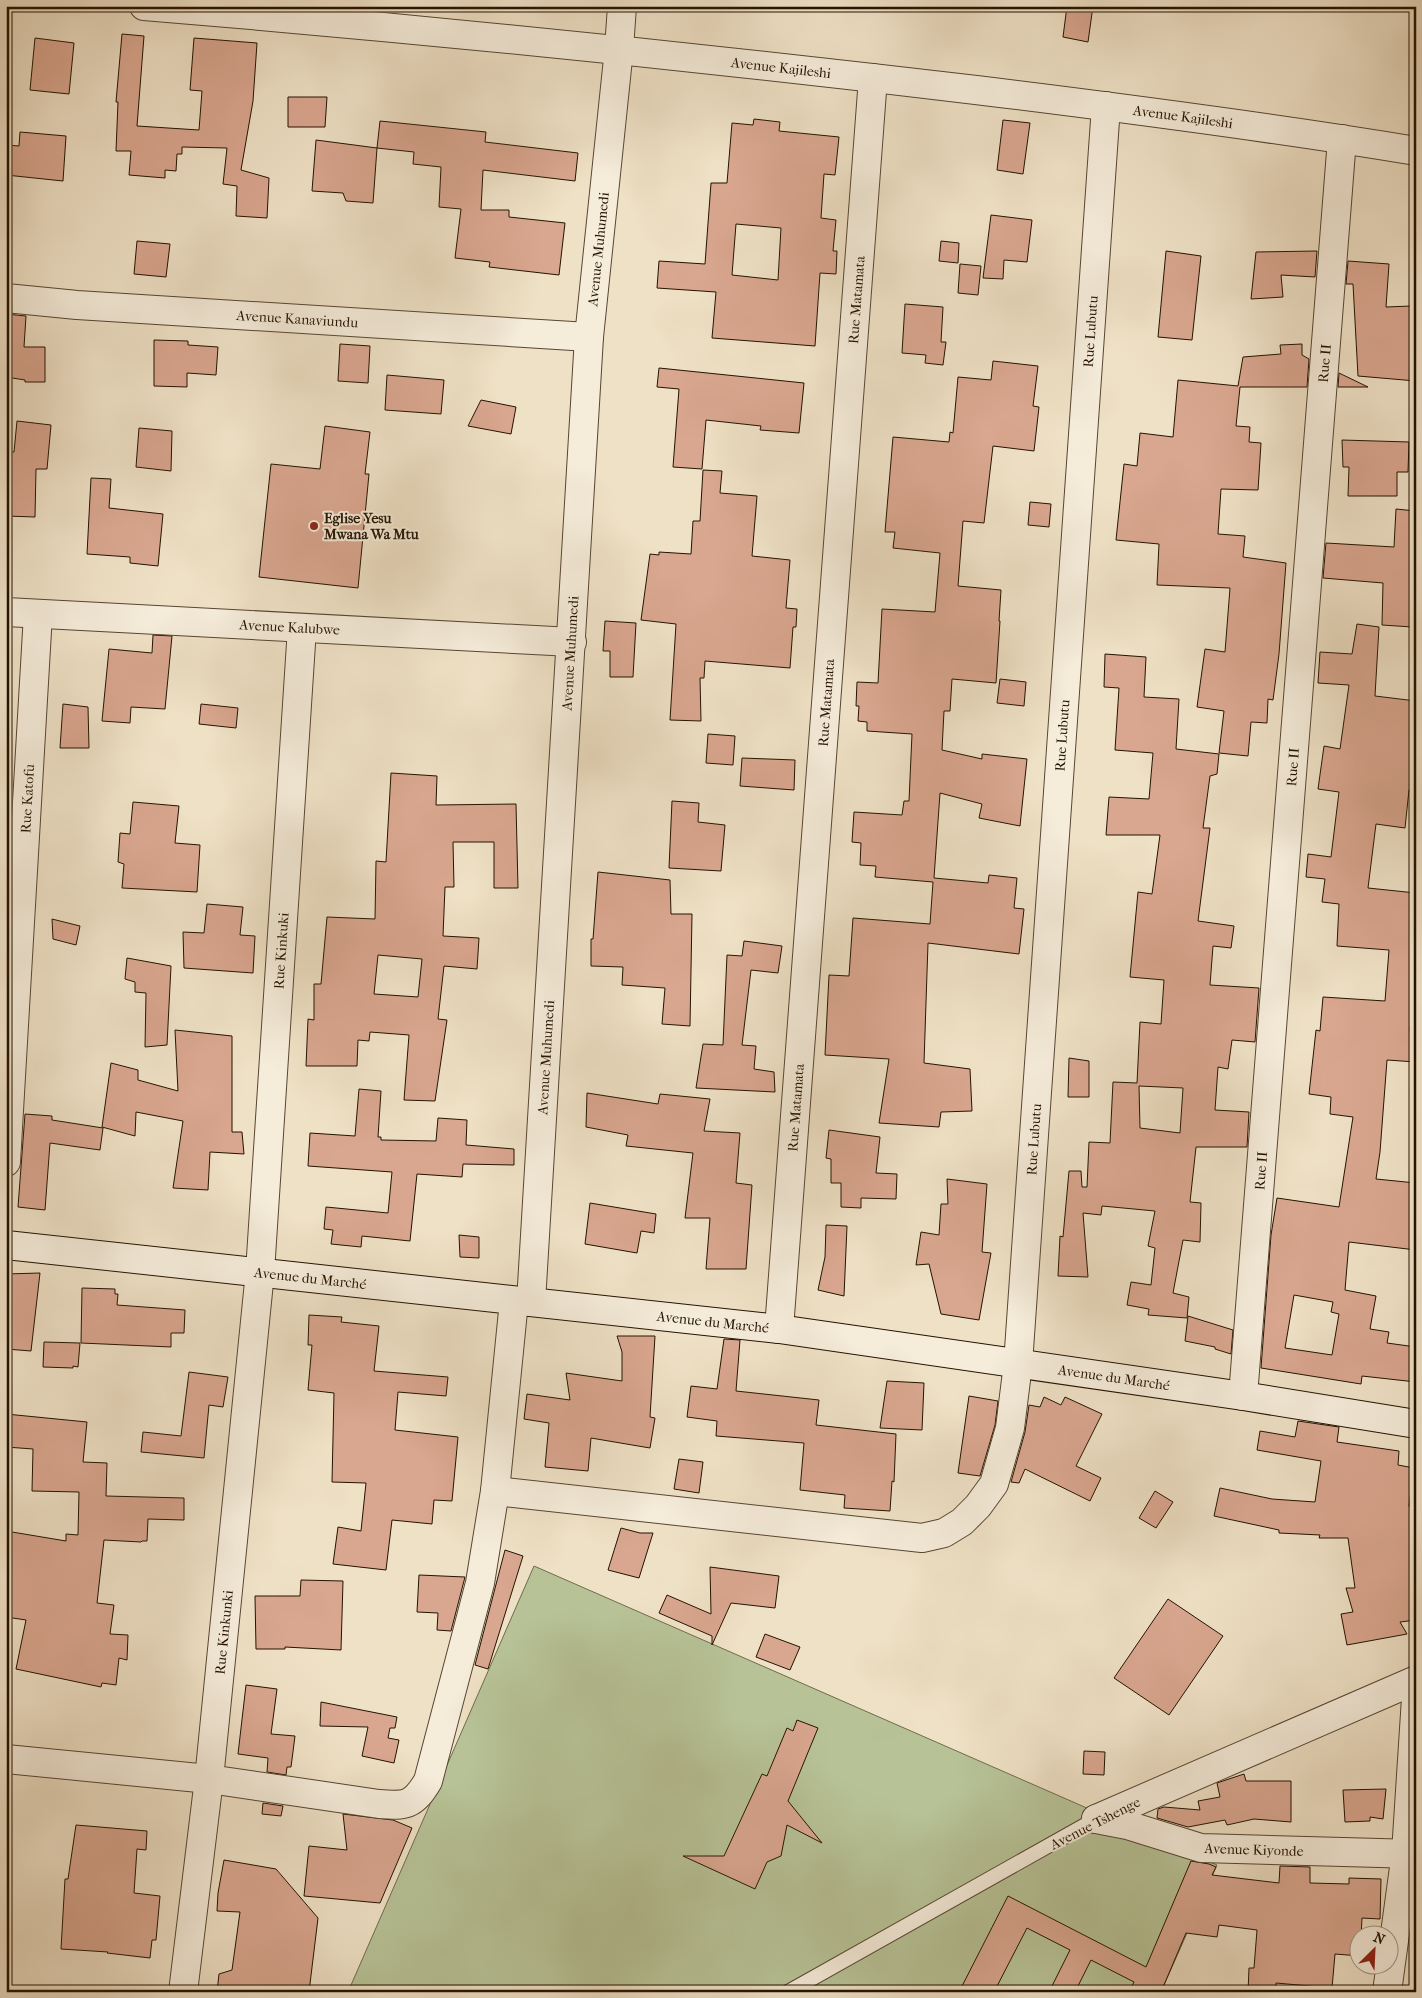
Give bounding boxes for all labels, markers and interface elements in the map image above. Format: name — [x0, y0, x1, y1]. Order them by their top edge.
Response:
street label: Avenue Kajileshi — [729, 54, 832, 82]
street label: Avenue Kajileshi — [1131, 102, 1234, 132]
street label: Avenue Muhumedi — [584, 191, 613, 308]
street label: Rue Matamata — [845, 255, 869, 345]
street label: Rue Lubutu — [1080, 295, 1102, 368]
street label: Avenue Kanaviundu — [235, 307, 359, 332]
street label: Rue II — [1315, 343, 1335, 383]
place label: Eglise Yesu Mwana Wa Mtu — [323, 510, 419, 543]
marker: Eglise Yesu Mwana Wa Mtu — [308, 520, 320, 532]
street label: Avenue Muhumedi — [559, 595, 582, 712]
street label: Avenue Kalubwe — [238, 616, 340, 639]
street label: Rue Matamata — [815, 658, 838, 747]
street label: Rue Lubutu — [1051, 699, 1073, 772]
street label: Rue II — [1283, 746, 1303, 787]
street label: Rue Katofu — [17, 764, 38, 834]
street label: Rue Kinkuki — [270, 912, 292, 990]
street label: Avenue Muhumedi — [534, 1000, 558, 1116]
street label: Rue Matamata — [784, 1063, 808, 1152]
street label: Rue Lubutu — [1023, 1103, 1045, 1176]
street label: Rue II — [1251, 1150, 1271, 1191]
street label: Avenue du Marché — [252, 1264, 367, 1293]
street label: Avenue du Marché — [655, 1308, 770, 1337]
street label: Avenue du Marché — [1056, 1361, 1171, 1394]
street label: Rue Kinkunki — [212, 1589, 237, 1675]
street label: Avenue Tshenge — [1046, 1793, 1143, 1854]
street label: Avenue Kiyonde — [1203, 1840, 1304, 1860]
north arrow — [1350, 1926, 1400, 1976]
text: N — [1371, 1929, 1388, 1949]

